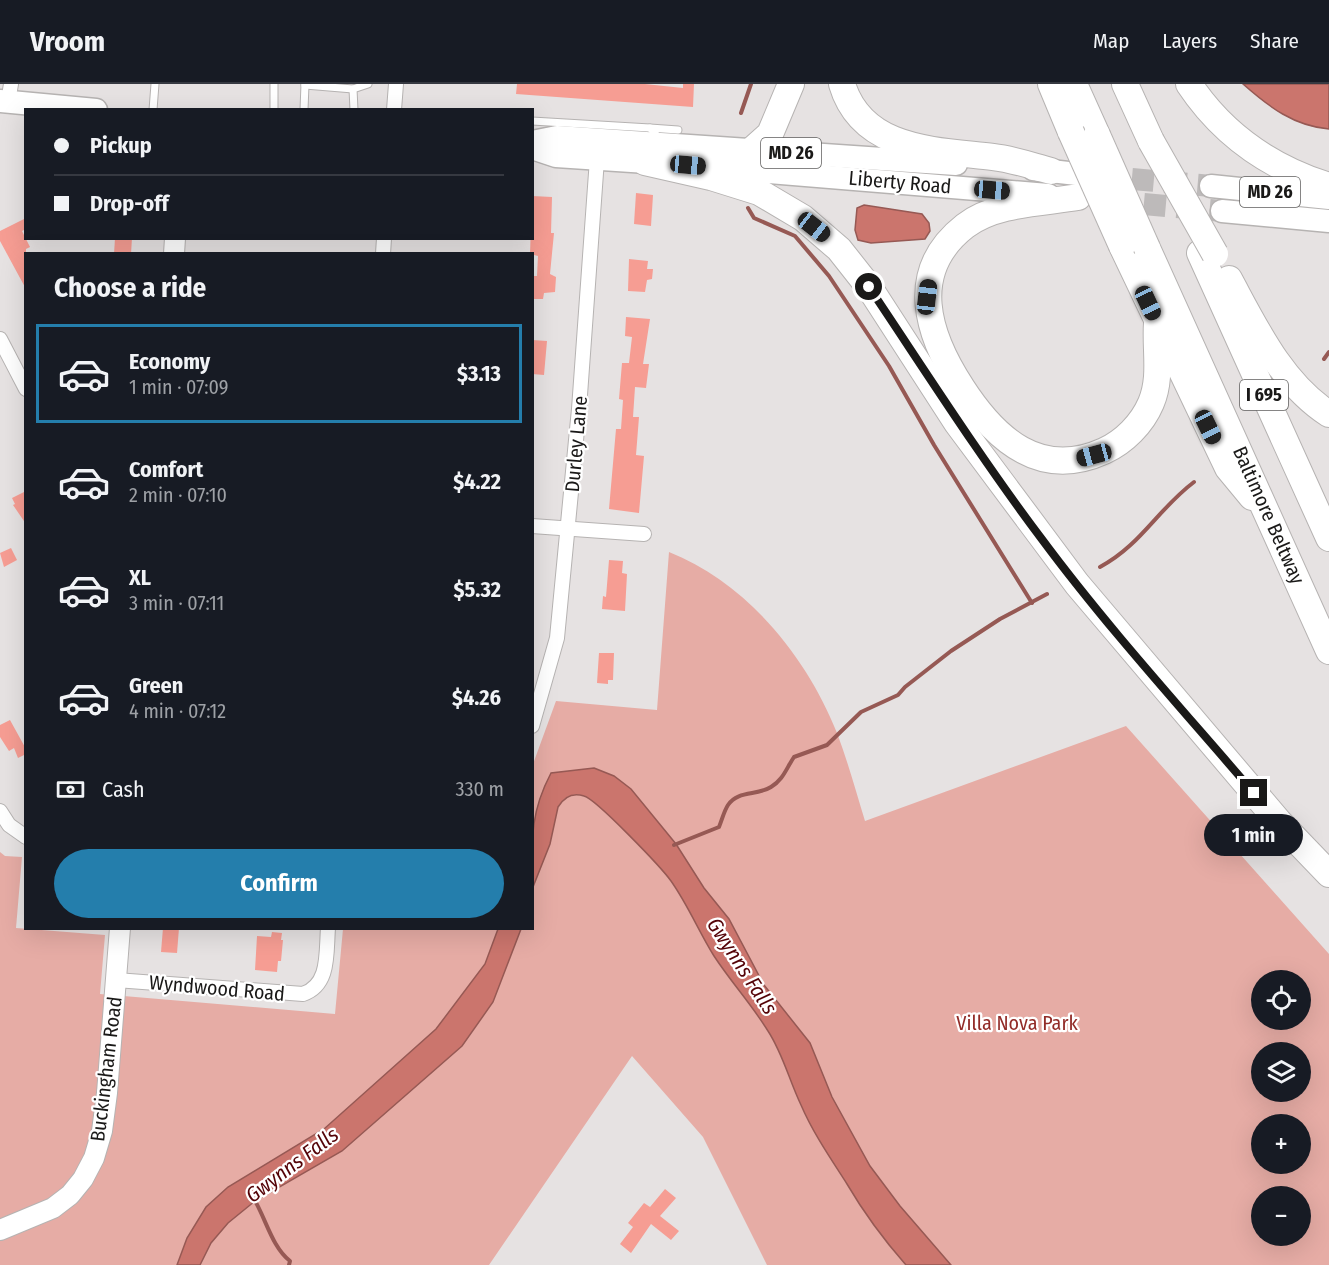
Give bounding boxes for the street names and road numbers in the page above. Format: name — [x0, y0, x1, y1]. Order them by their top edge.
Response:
road number: MD 26 — [761, 138, 821, 168]
street label: Liberty Road — [848, 166, 952, 198]
road number: MD 26 — [1240, 177, 1300, 207]
road number: I 695 — [1240, 380, 1288, 410]
street label: Durley Lane — [560, 395, 592, 493]
street label: Baltimore Beltway — [1228, 442, 1310, 588]
street label: Wyndwood Road — [148, 970, 286, 1006]
street label: Buckingham Road — [85, 995, 127, 1143]

